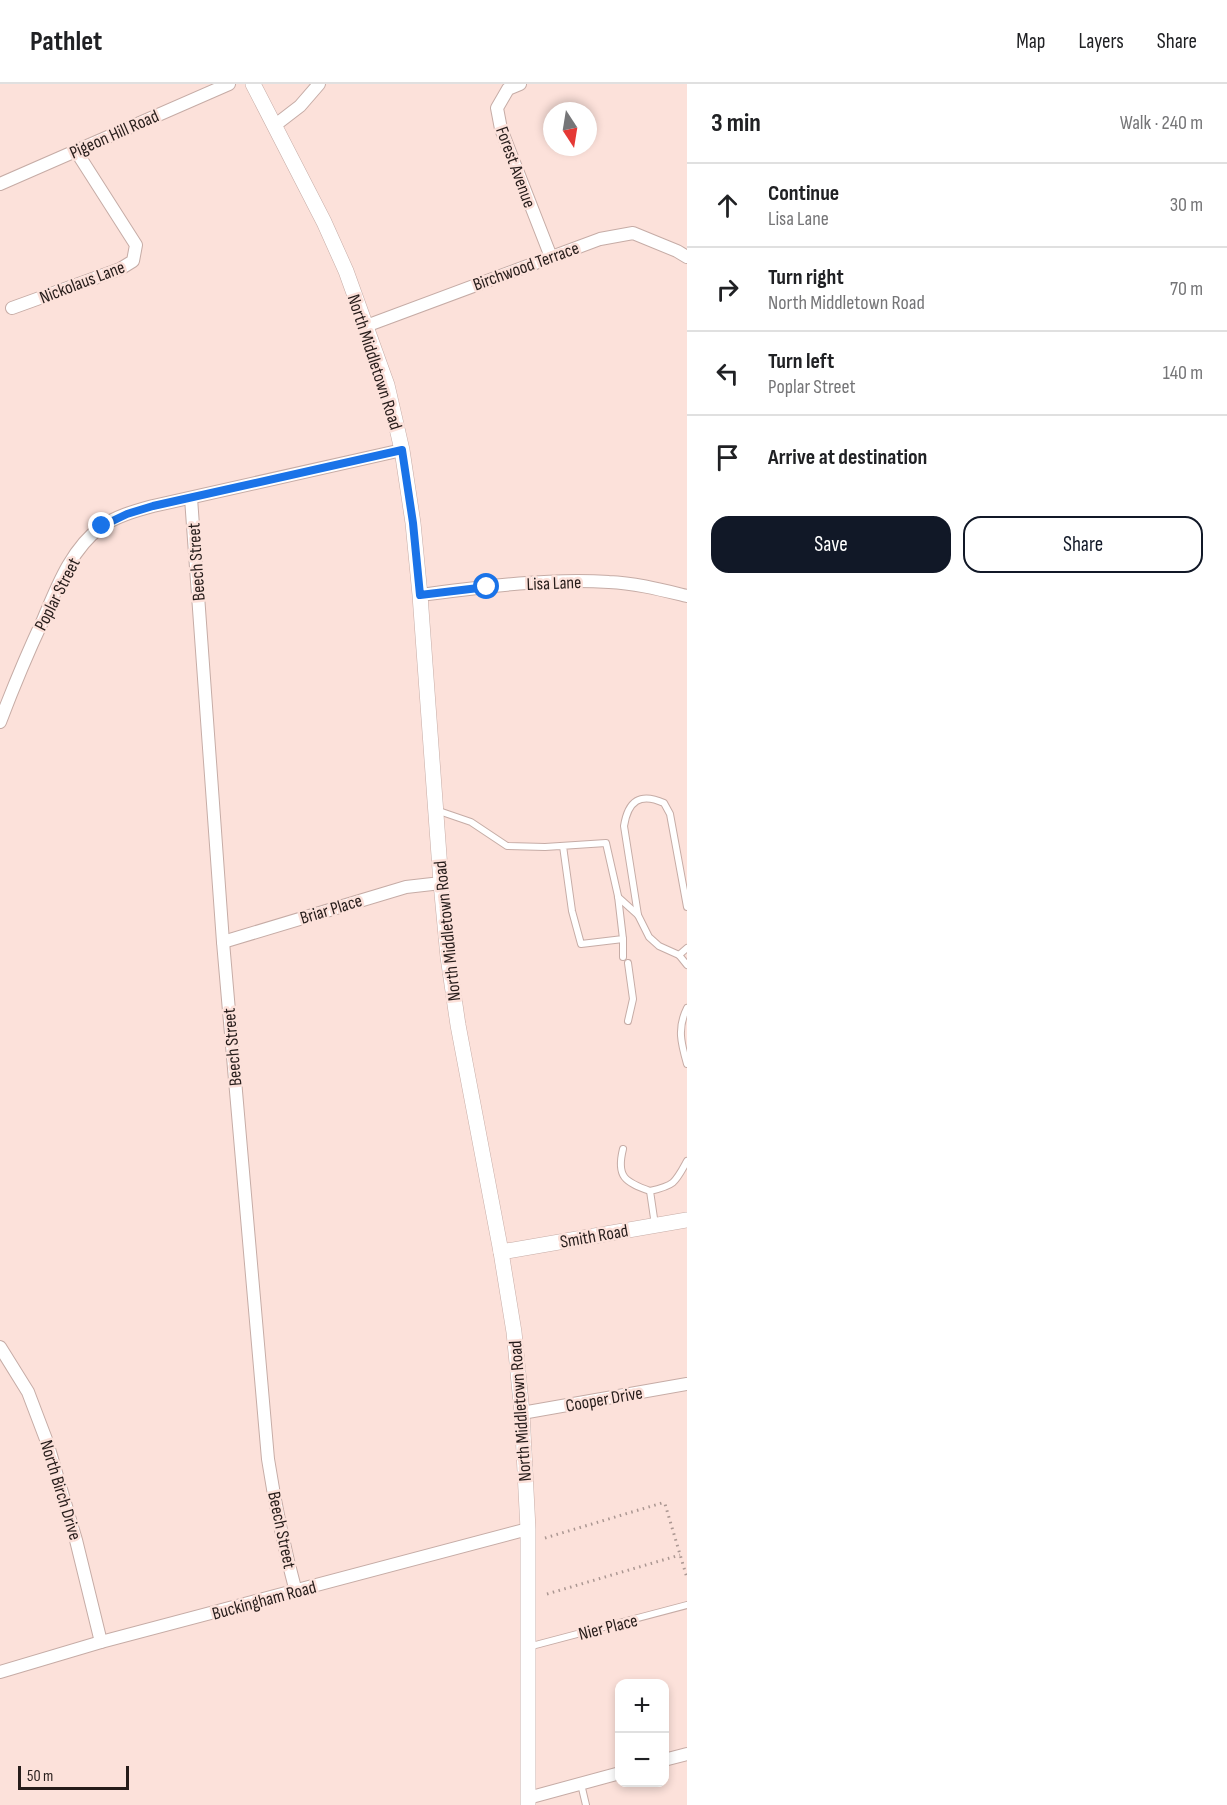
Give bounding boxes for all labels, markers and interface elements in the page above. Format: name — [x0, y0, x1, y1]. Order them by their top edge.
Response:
text: Pathlet — [30, 25, 102, 58]
text: Map — [1016, 29, 1045, 54]
text: Layers — [1078, 29, 1124, 54]
text: Share — [1157, 29, 1197, 54]
north arrow — [543, 102, 597, 156]
street label: Pigeon Hill Road — [66, 105, 162, 163]
text: 3 min — [711, 108, 761, 139]
text: Walk · 240 m — [1120, 111, 1203, 135]
street label: Forest Avenue — [491, 124, 540, 211]
text: Continue — [768, 180, 839, 207]
icon: ahead — [711, 189, 744, 222]
text: 30 m — [1170, 193, 1203, 217]
text: Lisa Lane — [768, 207, 829, 231]
street label: Birchwood Terrace — [470, 238, 582, 295]
street label: Nickolaus Lane — [37, 257, 128, 308]
text: Turn right — [768, 264, 844, 291]
icon: right — [711, 273, 744, 306]
text: 70 m — [1170, 277, 1203, 301]
text: North Middletown Road — [768, 291, 925, 315]
street label: North Middletown Road — [343, 292, 406, 432]
text: Turn left — [768, 348, 834, 375]
icon: left — [711, 357, 744, 390]
text: 140 m — [1163, 361, 1203, 385]
text: Poplar Street — [768, 375, 856, 399]
icon: arrive — [711, 441, 744, 474]
text: Arrive at destination — [768, 444, 927, 471]
route end — [88, 512, 114, 538]
button: Save — [711, 516, 951, 573]
button: Share — [963, 516, 1203, 573]
street label: Beech Street — [183, 522, 210, 602]
street label: Poplar Street — [30, 554, 85, 634]
street label: Lisa Lane — [526, 572, 582, 595]
route start — [473, 573, 499, 599]
street label: North Middletown Road — [430, 860, 465, 1002]
street label: Briar Place — [298, 890, 365, 929]
street label: Beech Street — [219, 1007, 246, 1087]
street label: Smith Road — [558, 1220, 630, 1253]
street label: North Middletown Road — [505, 1340, 536, 1482]
street label: Cooper Drive — [564, 1382, 644, 1417]
street label: North Birch Drive — [35, 1438, 86, 1543]
street label: Beech Street — [263, 1490, 300, 1571]
street label: Buckingham Road — [210, 1577, 318, 1624]
street label: Nier Place — [576, 1610, 640, 1645]
map controls — [615, 1679, 669, 1787]
button: + — [615, 1679, 669, 1733]
button: − — [615, 1733, 669, 1787]
scale bar — [18, 1763, 129, 1790]
text: 50 m — [27, 1767, 53, 1786]

